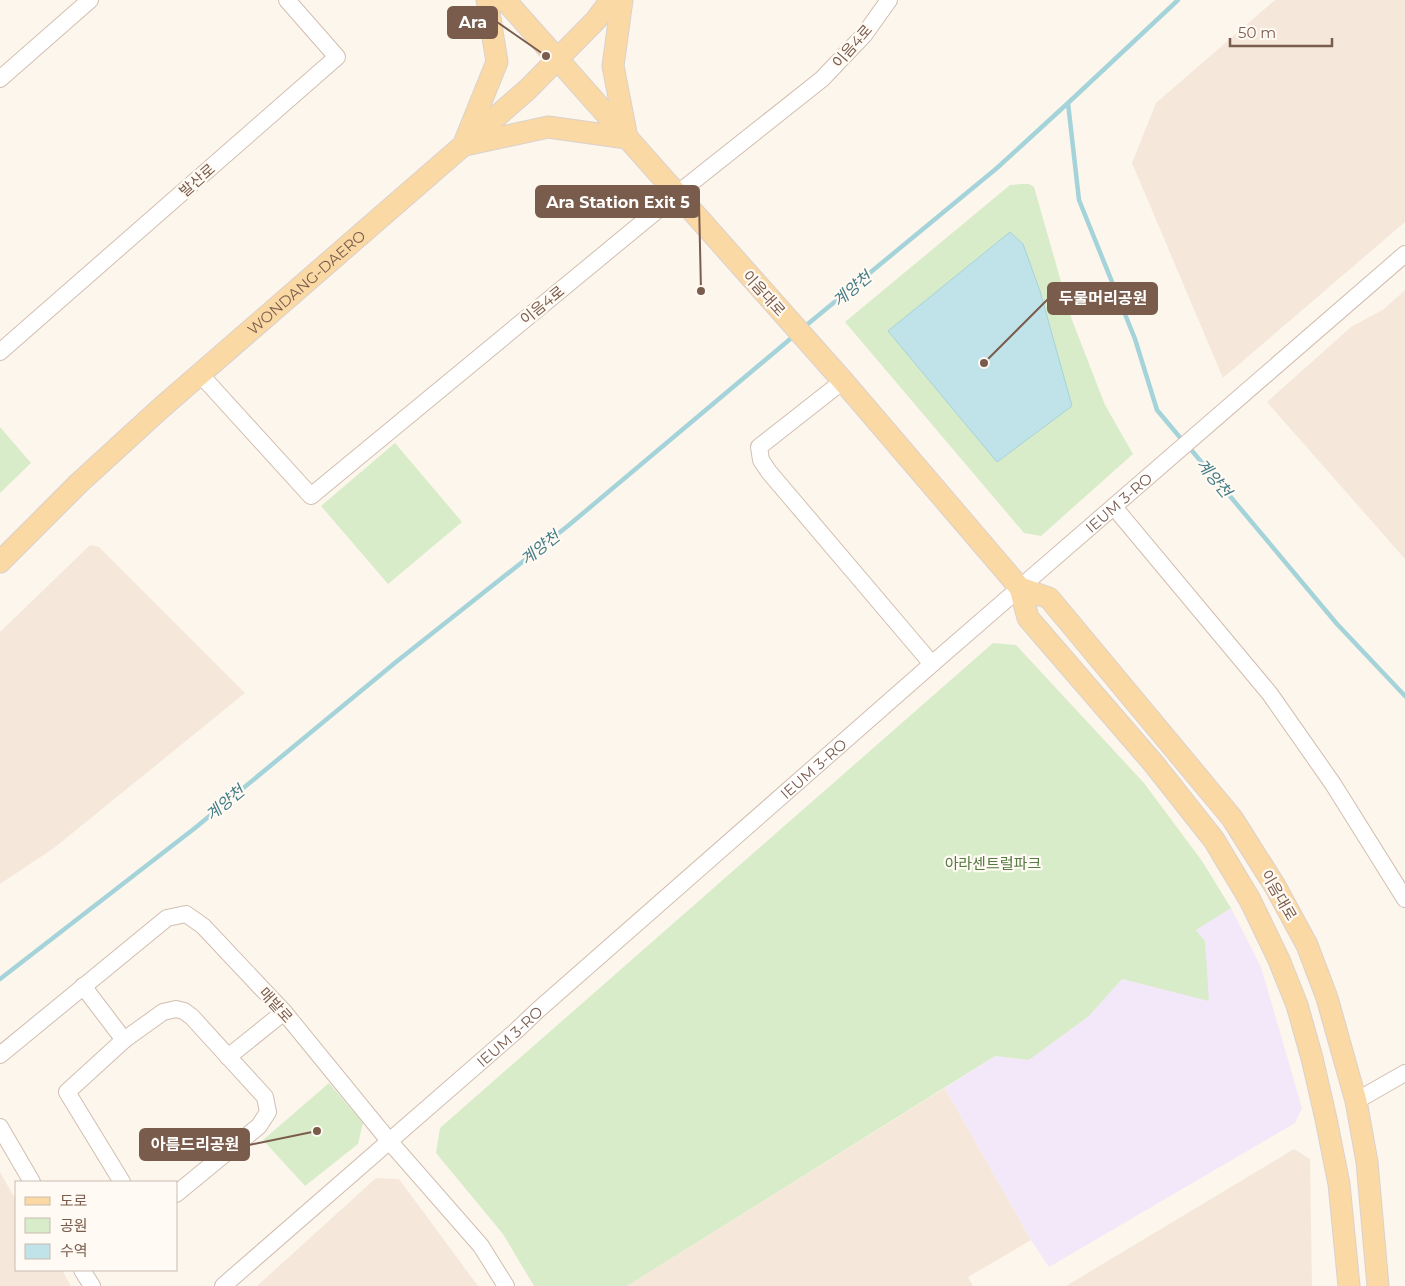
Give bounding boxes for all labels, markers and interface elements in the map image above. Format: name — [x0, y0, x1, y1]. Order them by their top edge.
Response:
callout: Ara — [448, 7, 497, 38]
text: Ara — [458, 13, 487, 32]
scale bar — [1230, 15, 1332, 47]
street label: 이음4로 — [828, 20, 876, 72]
text: 50 m — [1238, 23, 1276, 42]
street label: 발산로 — [175, 159, 219, 201]
callout: Ara Station Exit 5 — [536, 186, 699, 217]
text: Ara Station Exit 5 — [545, 193, 690, 212]
street label: WONDANG-DAERO — [243, 226, 369, 338]
street label: 이음대로 — [738, 266, 790, 320]
water label: 계양천 — [829, 266, 877, 310]
street label: 이음4로 — [516, 281, 568, 329]
callout: 두물머리공원 — [1048, 283, 1157, 314]
text: 두물머리공원 — [1059, 289, 1147, 308]
water label: 계양천 — [1193, 455, 1237, 503]
street label: IEUM 3-RO — [1081, 468, 1156, 537]
water label: 계양천 — [517, 526, 565, 569]
street label: IEUM 3-RO — [776, 734, 850, 803]
water label: 계양천 — [202, 780, 250, 824]
park label: 아라센트럴파크 — [945, 854, 1041, 873]
street label: 이음대로 — [1257, 866, 1301, 924]
street label: 매밭로 — [255, 983, 297, 1027]
street label: IEUM 3-RO — [472, 1001, 546, 1071]
callout: 아름드리공원 — [140, 1129, 249, 1160]
text: 아름드리공원 — [151, 1135, 239, 1154]
legend — [15, 1181, 178, 1271]
text: 도로 — [60, 1191, 88, 1210]
text: 공원 — [60, 1216, 88, 1235]
text: 수역 — [60, 1241, 88, 1260]

